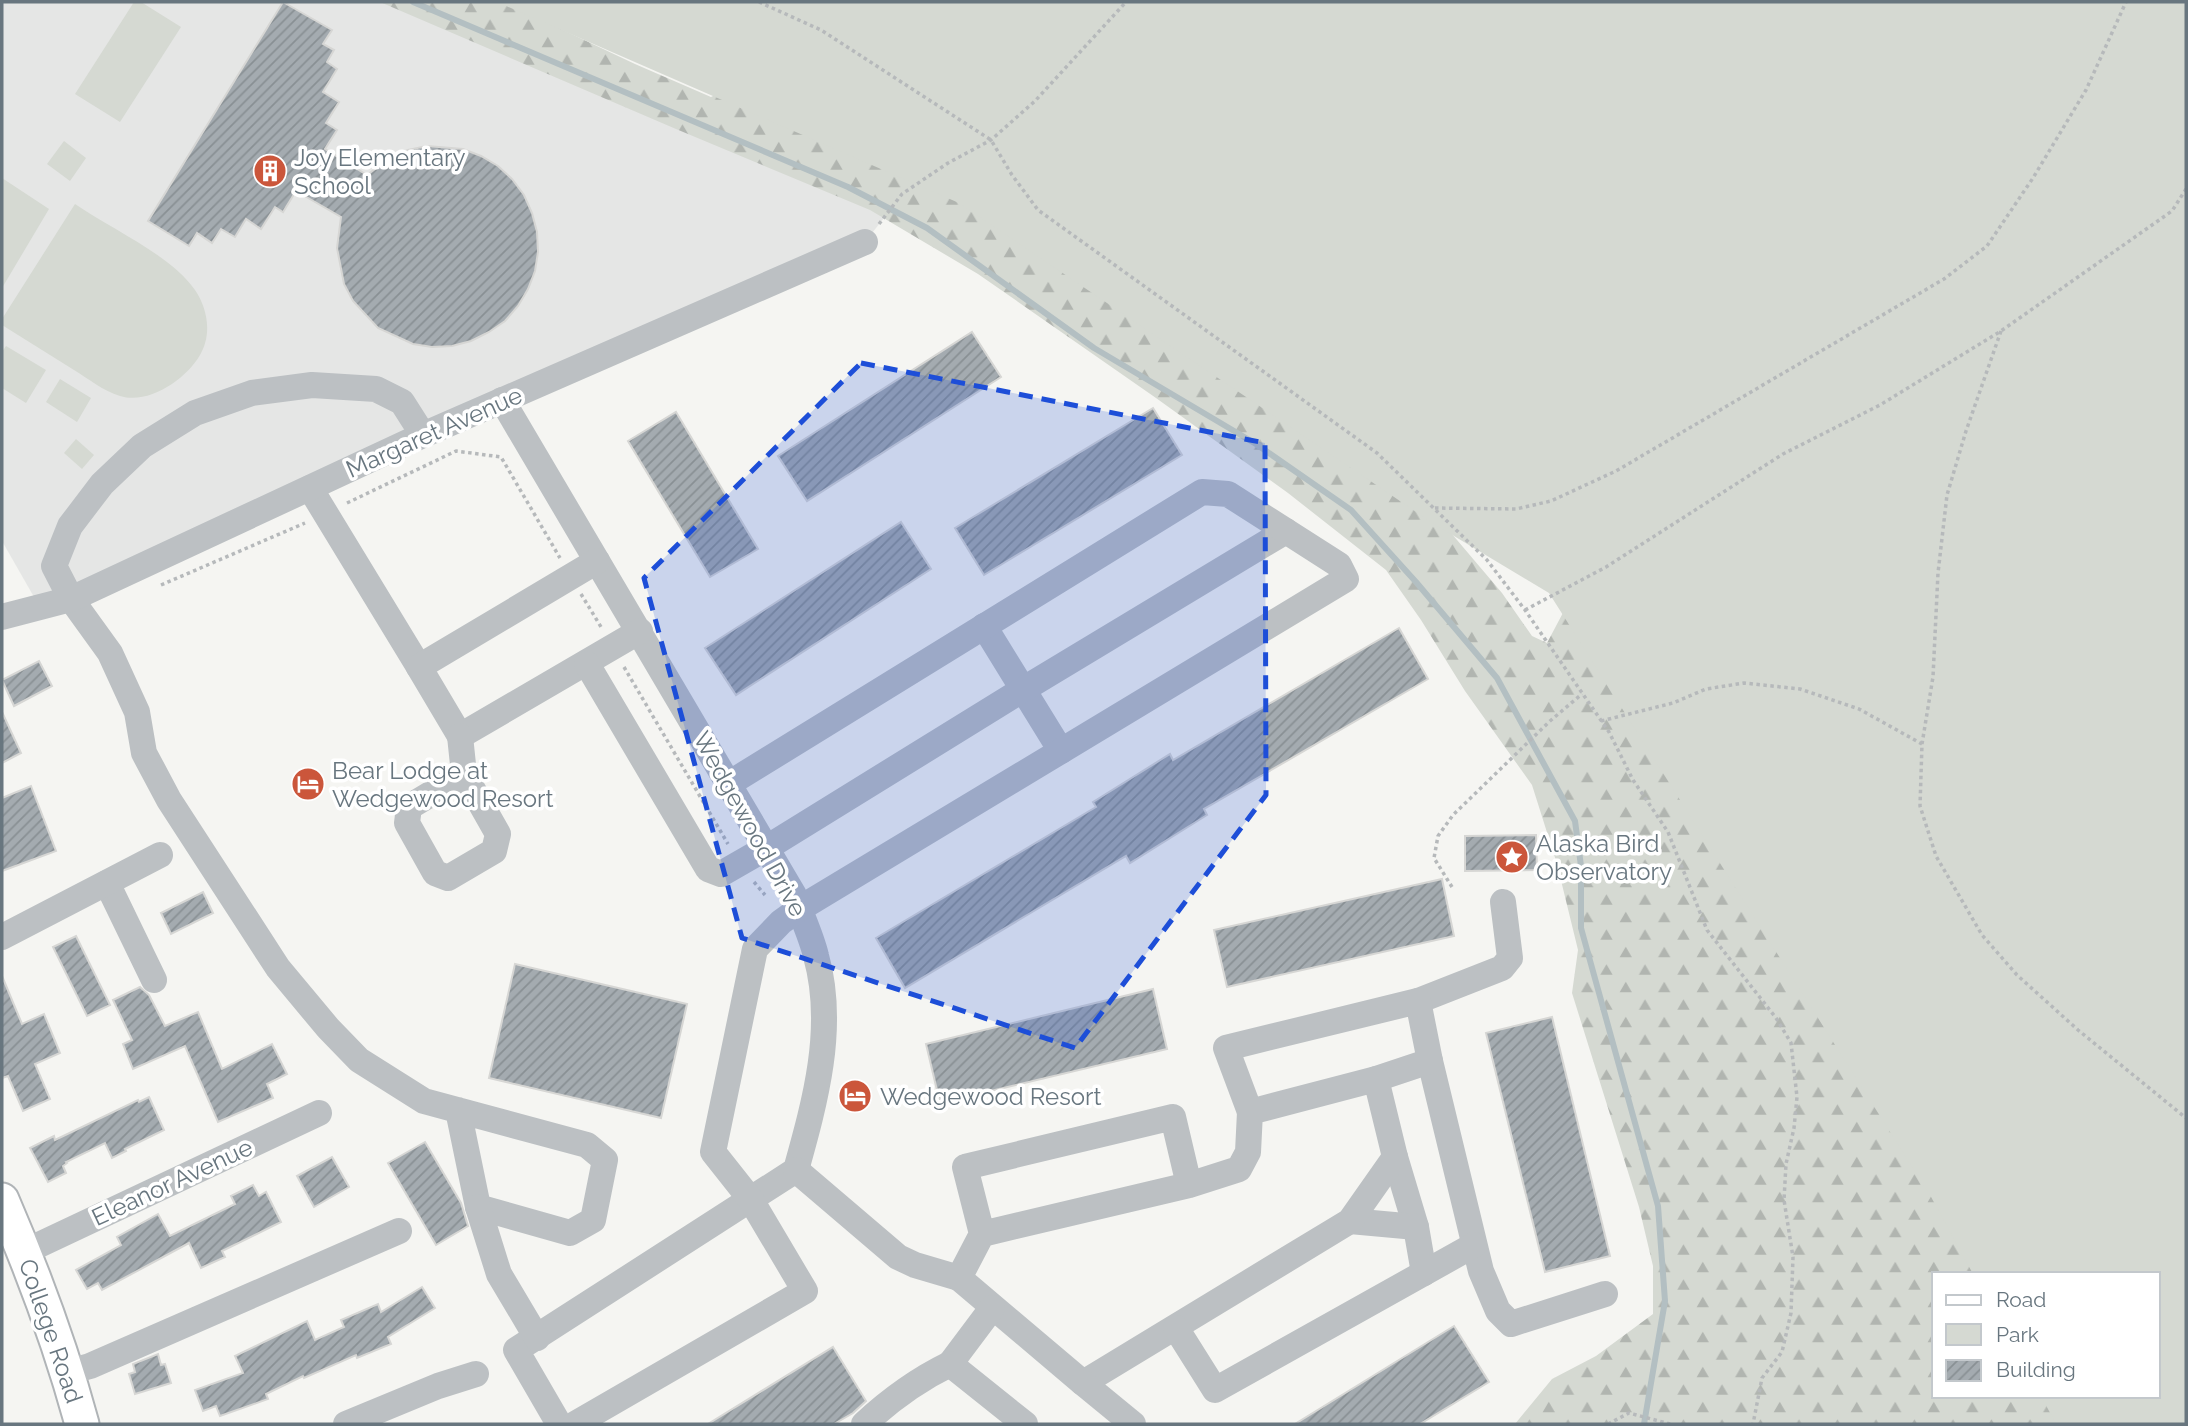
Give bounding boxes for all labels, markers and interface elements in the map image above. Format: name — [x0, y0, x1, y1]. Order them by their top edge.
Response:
place label: Joy Elementary School — [294, 143, 465, 200]
building icon: Joy Elementary School — [251, 152, 289, 190]
street label: Margaret Avenue — [341, 380, 527, 484]
street label: Wedgewood Drive — [687, 726, 813, 922]
place label: Bear Lodge at Wedgewood Resort — [332, 756, 553, 813]
hotel icon: Bear Lodge at Wedgewood Resort — [289, 765, 327, 803]
place label: Alaska Bird Observatory — [1536, 829, 1672, 886]
place icon: Alaska Bird Observatory — [1493, 838, 1531, 876]
hotel icon: Wedgewood Resort — [836, 1077, 874, 1115]
place label: Wedgewood Resort — [880, 1082, 1101, 1111]
street label: Eleanor Avenue — [87, 1132, 257, 1232]
street label: College Road — [13, 1255, 89, 1407]
legend — [1932, 1272, 2160, 1398]
text: Road — [1996, 1287, 2046, 1312]
text: Park — [1996, 1322, 2039, 1347]
text: Building — [1996, 1357, 2076, 1382]

